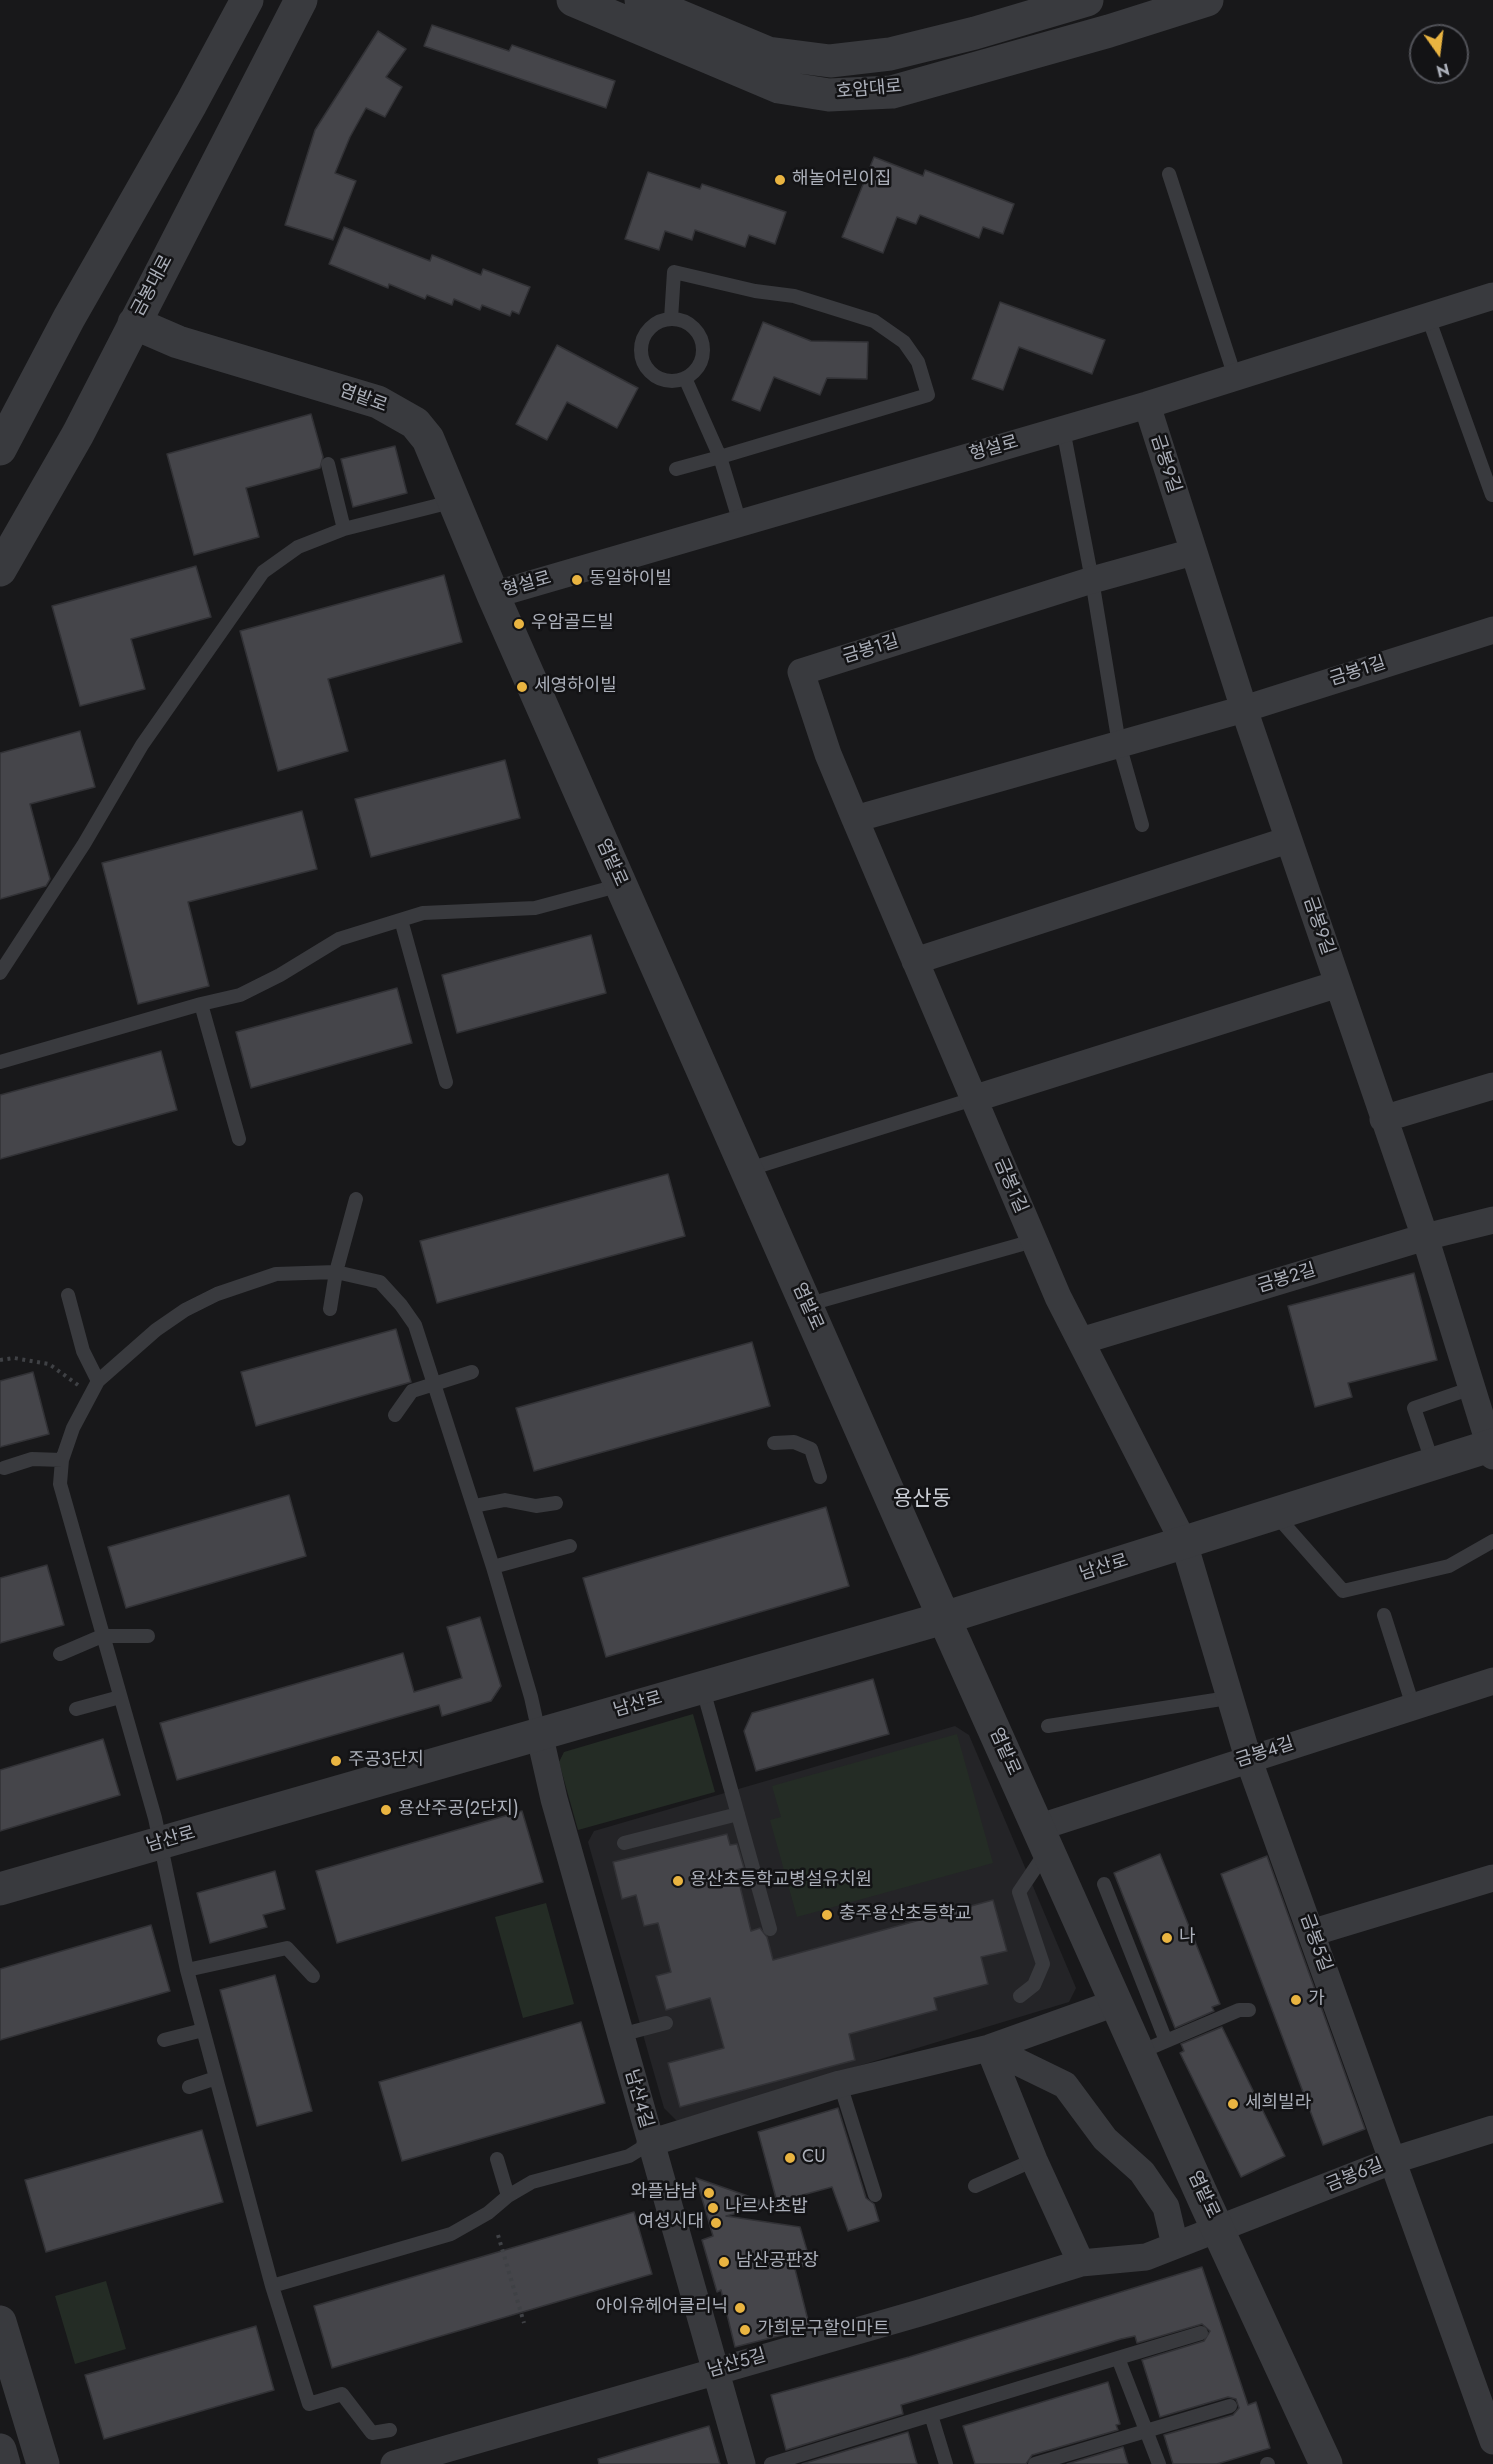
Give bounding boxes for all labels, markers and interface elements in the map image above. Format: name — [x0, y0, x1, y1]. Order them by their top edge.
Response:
north arrow — [1409, 24, 1469, 84]
text: N — [1434, 57, 1452, 83]
street label: 호암대로 — [835, 76, 903, 104]
place label: 해놀어린이집 — [792, 169, 891, 191]
marker: 해놀어린이집 — [773, 173, 787, 187]
street label: 금봉대로 — [128, 252, 178, 320]
street label: 염밭로 — [336, 380, 390, 418]
street label: 형설로 — [967, 432, 1021, 466]
street label: 금봉9길 — [1145, 432, 1185, 496]
street label: 형설로 — [500, 568, 554, 602]
place label: 동일하이빌 — [589, 569, 672, 591]
marker: 동일하이빌 — [570, 573, 584, 587]
place label: 우암골드빌 — [531, 613, 614, 635]
marker: 우암골드빌 — [512, 617, 526, 631]
street label: 금봉1길 — [840, 631, 902, 669]
street label: 금봉1길 — [1327, 653, 1389, 691]
place label: 세영하이빌 — [534, 676, 617, 698]
marker: 세영하이빌 — [515, 680, 529, 694]
street label: 염밭로 — [591, 836, 631, 890]
street label: 금봉9길 — [1298, 894, 1338, 958]
street label: 금봉1길 — [989, 1155, 1031, 1217]
street label: 금봉2길 — [1255, 1260, 1319, 1298]
street label: 염밭로 — [787, 1280, 827, 1334]
district label: 용산동 — [893, 1487, 951, 1513]
street label: 남산로 — [1077, 1550, 1131, 1586]
street label: 남산로 — [611, 1688, 665, 1722]
street label: 염밭로 — [984, 1725, 1024, 1779]
street label: 금봉4길 — [1233, 1733, 1297, 1773]
place label: 주공3단지 — [348, 1750, 424, 1772]
marker: 주공3단지 — [329, 1754, 343, 1768]
place label: 용산주공(2단지) — [398, 1799, 519, 1821]
marker: 용산주공(2단지) — [379, 1803, 393, 1817]
street label: 남산로 — [144, 1823, 198, 1857]
place label: 용산초등학교병설유치원 — [690, 1870, 872, 1892]
marker: 용산초등학교병설유치원 — [671, 1874, 685, 1888]
place label: 충주용산초등학교 — [839, 1904, 971, 1926]
marker: 충주용산초등학교 — [820, 1908, 834, 1922]
street label: 금봉5길 — [1295, 1911, 1335, 1975]
place label: 나 — [1179, 1927, 1196, 1949]
marker: 나 — [1160, 1931, 1174, 1945]
place label: 가 — [1308, 1989, 1325, 2011]
marker: 가 — [1289, 1993, 1303, 2007]
street label: 남산4길 — [619, 2067, 657, 2131]
place label: 세희빌라 — [1245, 2093, 1311, 2115]
marker: 세희빌라 — [1226, 2097, 1240, 2111]
place label: CU — [802, 2147, 826, 2169]
marker: CU — [783, 2151, 797, 2165]
street label: 금봉6길 — [1323, 2155, 1387, 2197]
street label: 염밭로 — [1183, 2168, 1223, 2222]
place label: 와플냠냠 — [631, 2182, 697, 2204]
marker: 와플냠냠 — [702, 2186, 716, 2200]
place label: 나르샤초밥 — [725, 2197, 808, 2219]
marker: 나르샤초밥 — [706, 2201, 720, 2215]
place label: 여성시대 — [638, 2212, 704, 2234]
marker: 여성시대 — [709, 2216, 723, 2230]
place label: 남산공판장 — [736, 2251, 819, 2273]
marker: 남산공판장 — [717, 2255, 731, 2269]
place label: 아이유헤어클리닉 — [596, 2297, 728, 2319]
marker: 아이유헤어클리닉 — [733, 2301, 747, 2315]
place label: 가희문구할인마트 — [757, 2319, 889, 2341]
marker: 가희문구할인마트 — [738, 2323, 752, 2337]
street label: 남산5길 — [705, 2345, 769, 2383]

